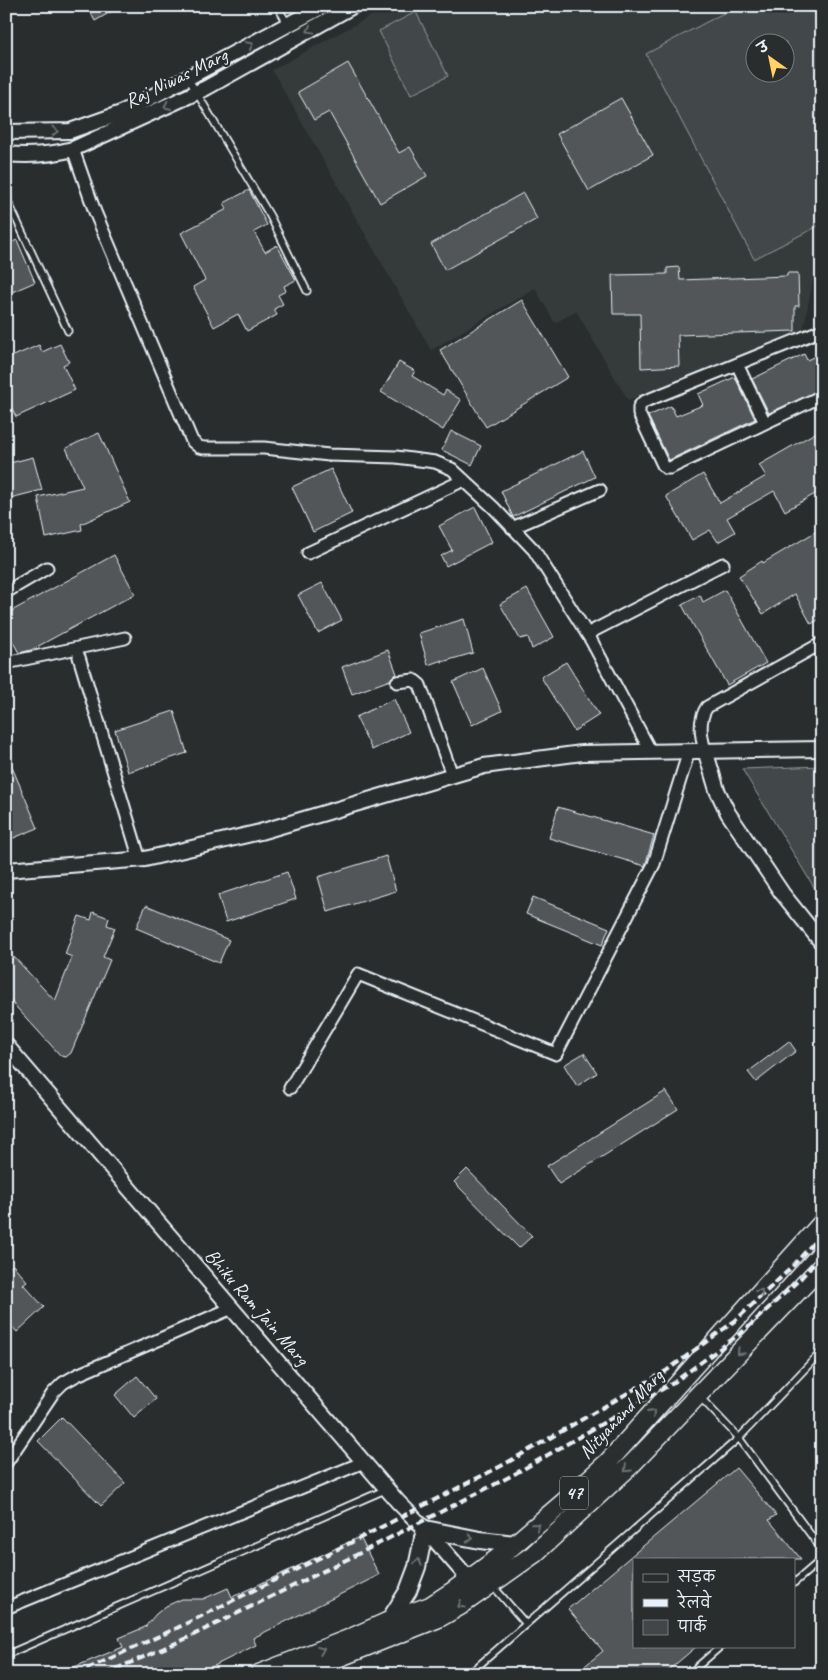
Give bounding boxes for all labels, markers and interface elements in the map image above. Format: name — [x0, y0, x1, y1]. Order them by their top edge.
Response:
one-way arrow — [307, 24, 316, 34]
north arrow — [746, 32, 796, 82]
text: उ — [753, 37, 773, 58]
one-way arrow — [245, 41, 254, 51]
street label: Raj Niwas Marg — [121, 42, 233, 114]
one-way arrow — [163, 100, 172, 110]
one-way arrow — [52, 126, 59, 136]
street label: Bhiku Ram Jain Marg — [200, 1244, 316, 1372]
one-way arrow — [754, 1288, 763, 1297]
one-way arrow — [737, 1346, 746, 1355]
street label: Nityanand Marg — [573, 1363, 670, 1464]
one-way arrow — [646, 1409, 655, 1418]
one-way arrow — [624, 1463, 633, 1472]
road number: 47 — [560, 1476, 588, 1510]
one-way arrow — [530, 1523, 539, 1532]
one-way arrow — [465, 1532, 474, 1542]
one-way arrow — [412, 1558, 423, 1567]
legend — [633, 1558, 796, 1648]
text: सड़क — [677, 1568, 716, 1587]
text: रेलवे — [676, 1589, 712, 1613]
one-way arrow — [458, 1598, 467, 1608]
text: पार्क — [677, 1615, 708, 1637]
one-way arrow — [316, 1646, 325, 1656]

